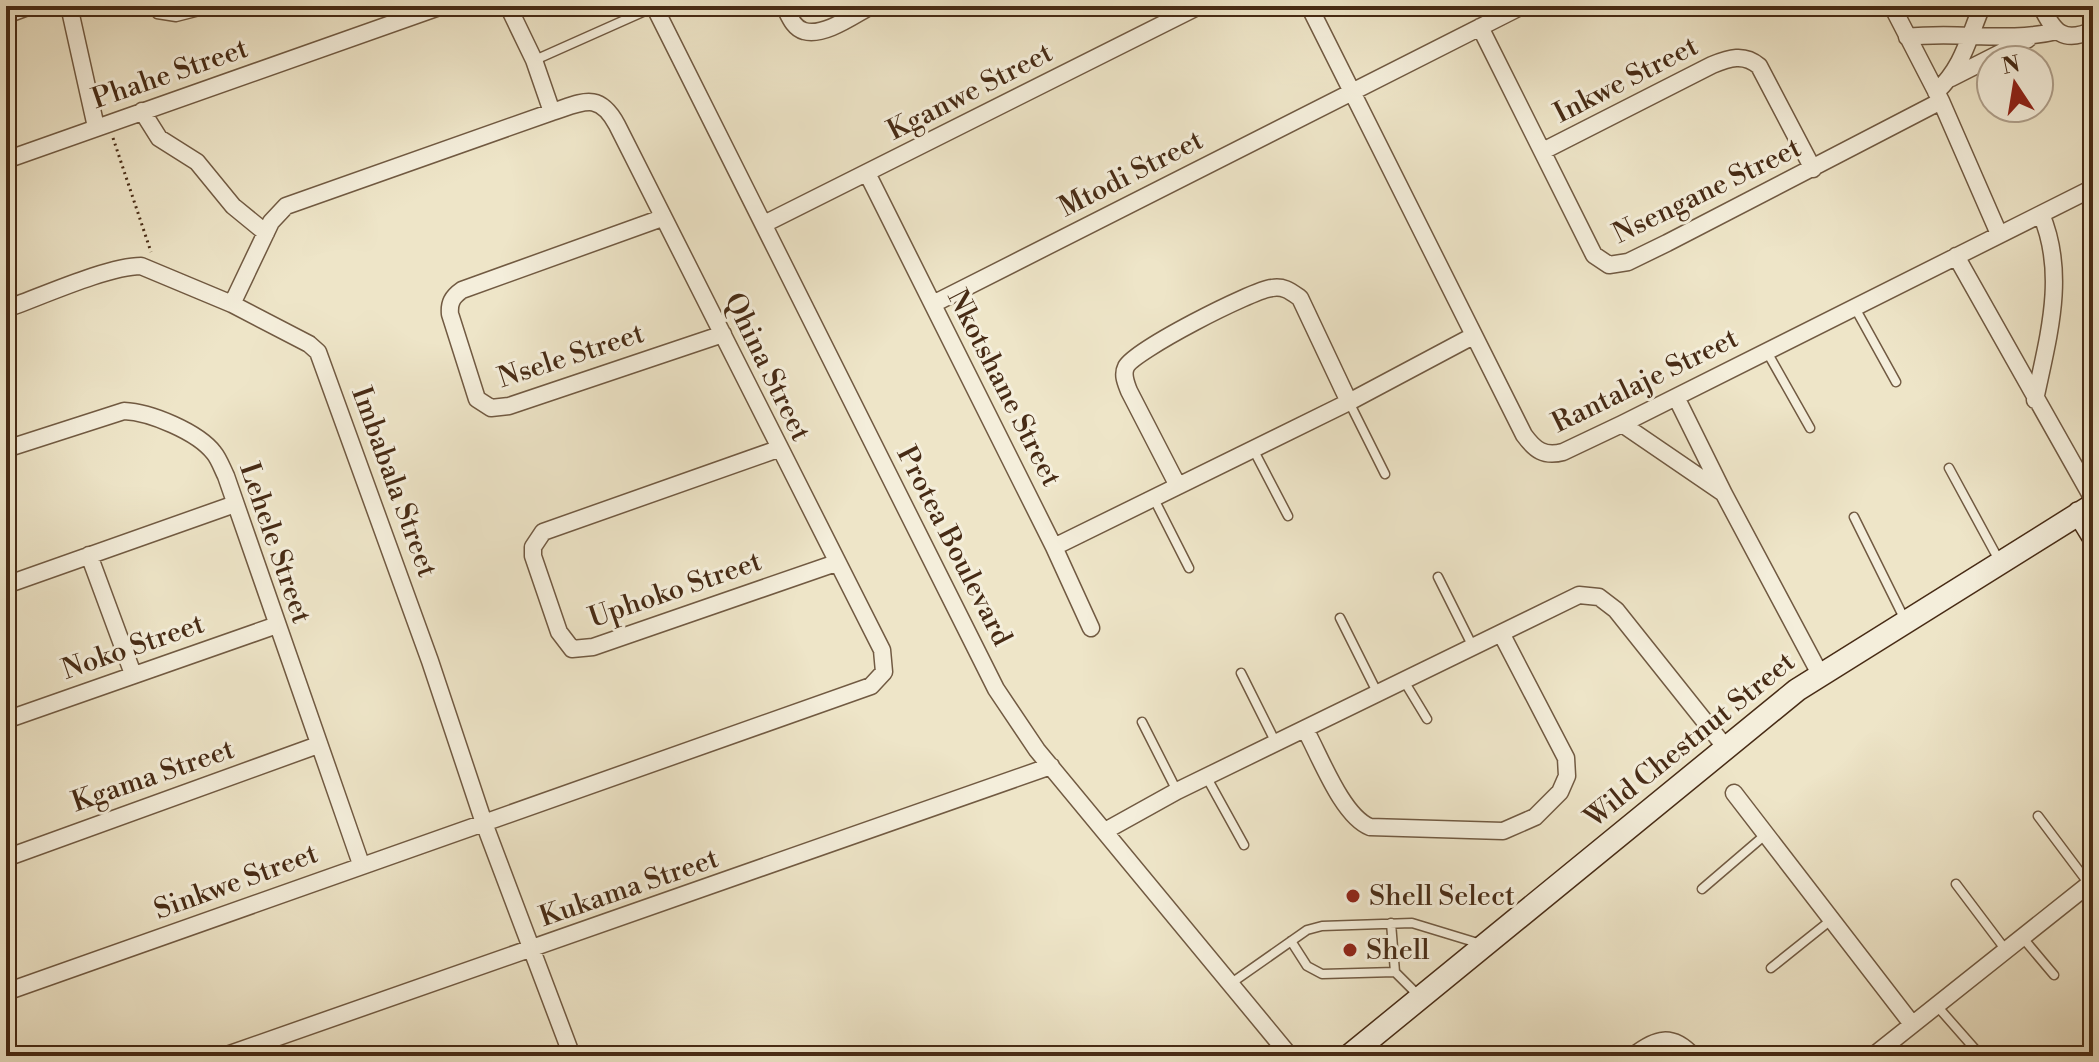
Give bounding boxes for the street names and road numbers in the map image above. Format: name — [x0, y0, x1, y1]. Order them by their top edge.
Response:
street label: Inkwe Street — [1548, 29, 1704, 131]
street label: Phahe Street — [87, 31, 253, 117]
street label: Kganwe Street — [881, 35, 1059, 149]
street label: Mtodi Street — [1053, 123, 1209, 225]
street label: Nsengane Street — [1607, 130, 1807, 252]
street label: Nkotshane Street — [939, 284, 1069, 492]
street label: Qhina Street — [716, 287, 818, 447]
street label: Nsele Street — [494, 316, 649, 396]
street label: Rantalaje Street — [1546, 321, 1744, 441]
street label: Imbabala Street — [343, 382, 445, 582]
street label: Protea Boulevard — [889, 440, 1019, 652]
street label: Lehele Street — [231, 458, 319, 628]
street label: Uphoko Street — [584, 544, 766, 636]
street label: Noko Street — [57, 606, 209, 688]
street label: Wild Chestnut Street — [1577, 644, 1802, 836]
street label: Kgama Street — [67, 732, 239, 820]
street label: Sinkwe Street — [149, 836, 323, 928]
street label: Kukama Street — [535, 841, 723, 935]

